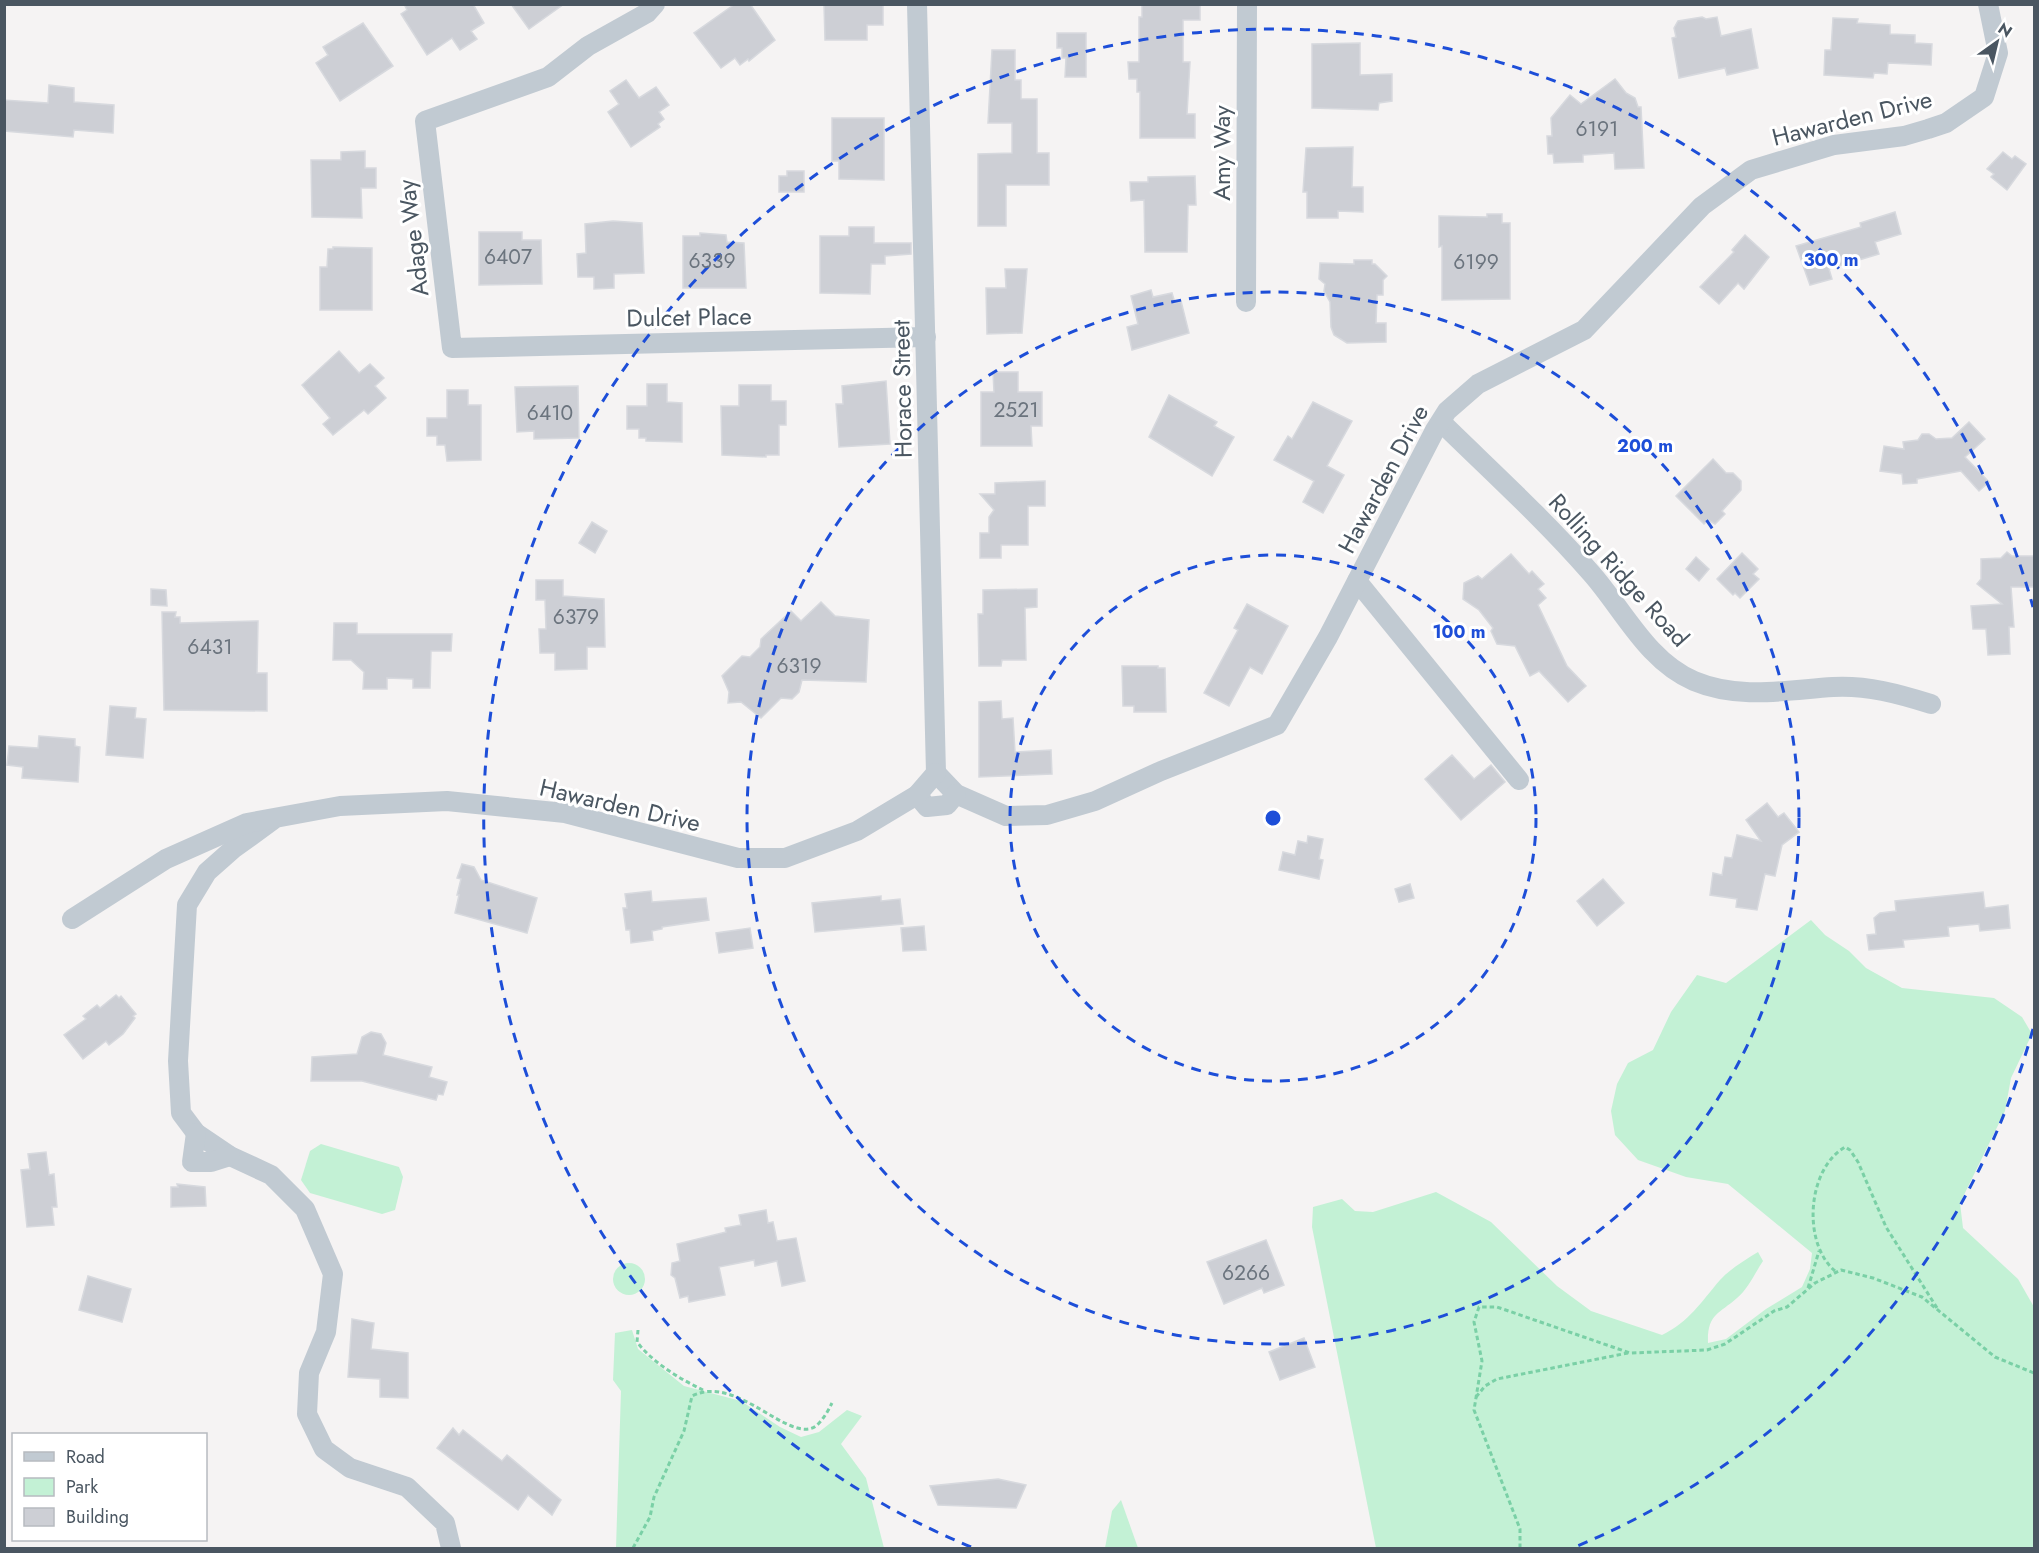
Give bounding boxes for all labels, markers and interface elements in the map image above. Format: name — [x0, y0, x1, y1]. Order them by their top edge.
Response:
north arrow — [1967, 12, 2027, 72]
text: N — [1993, 17, 2017, 43]
street label: Hawarden Drive — [1768, 81, 1936, 155]
street label: Amy Way — [1204, 105, 1239, 201]
house number: 6191 — [1575, 114, 1619, 144]
street label: Adage Way — [388, 177, 438, 299]
house number: 6407 — [484, 242, 532, 272]
house number: 6339 — [688, 246, 736, 276]
house number: 6199 — [1453, 247, 1499, 277]
text: 300 m — [1803, 247, 1859, 273]
street label: Dulcet Place — [626, 298, 752, 336]
street label: Horace Street — [883, 319, 921, 458]
house number: 2521 — [993, 395, 1039, 425]
house number: 6410 — [527, 398, 573, 428]
street label: Hawarden Drive — [1329, 398, 1437, 560]
text: 200 m — [1617, 433, 1673, 459]
street label: Rolling Ridge Road — [1541, 486, 1697, 654]
house number: 6379 — [553, 602, 599, 632]
text: 100 m — [1432, 619, 1486, 645]
house number: 6431 — [187, 632, 233, 662]
house number: 6319 — [776, 651, 822, 681]
street label: Hawarden Drive — [536, 770, 704, 840]
centre of rings — [1263, 808, 1283, 828]
house number: 6266 — [1222, 1258, 1270, 1288]
legend — [12, 1433, 207, 1541]
text: Road — [66, 1444, 105, 1470]
text: Park — [66, 1474, 98, 1500]
text: Building — [66, 1504, 129, 1530]

